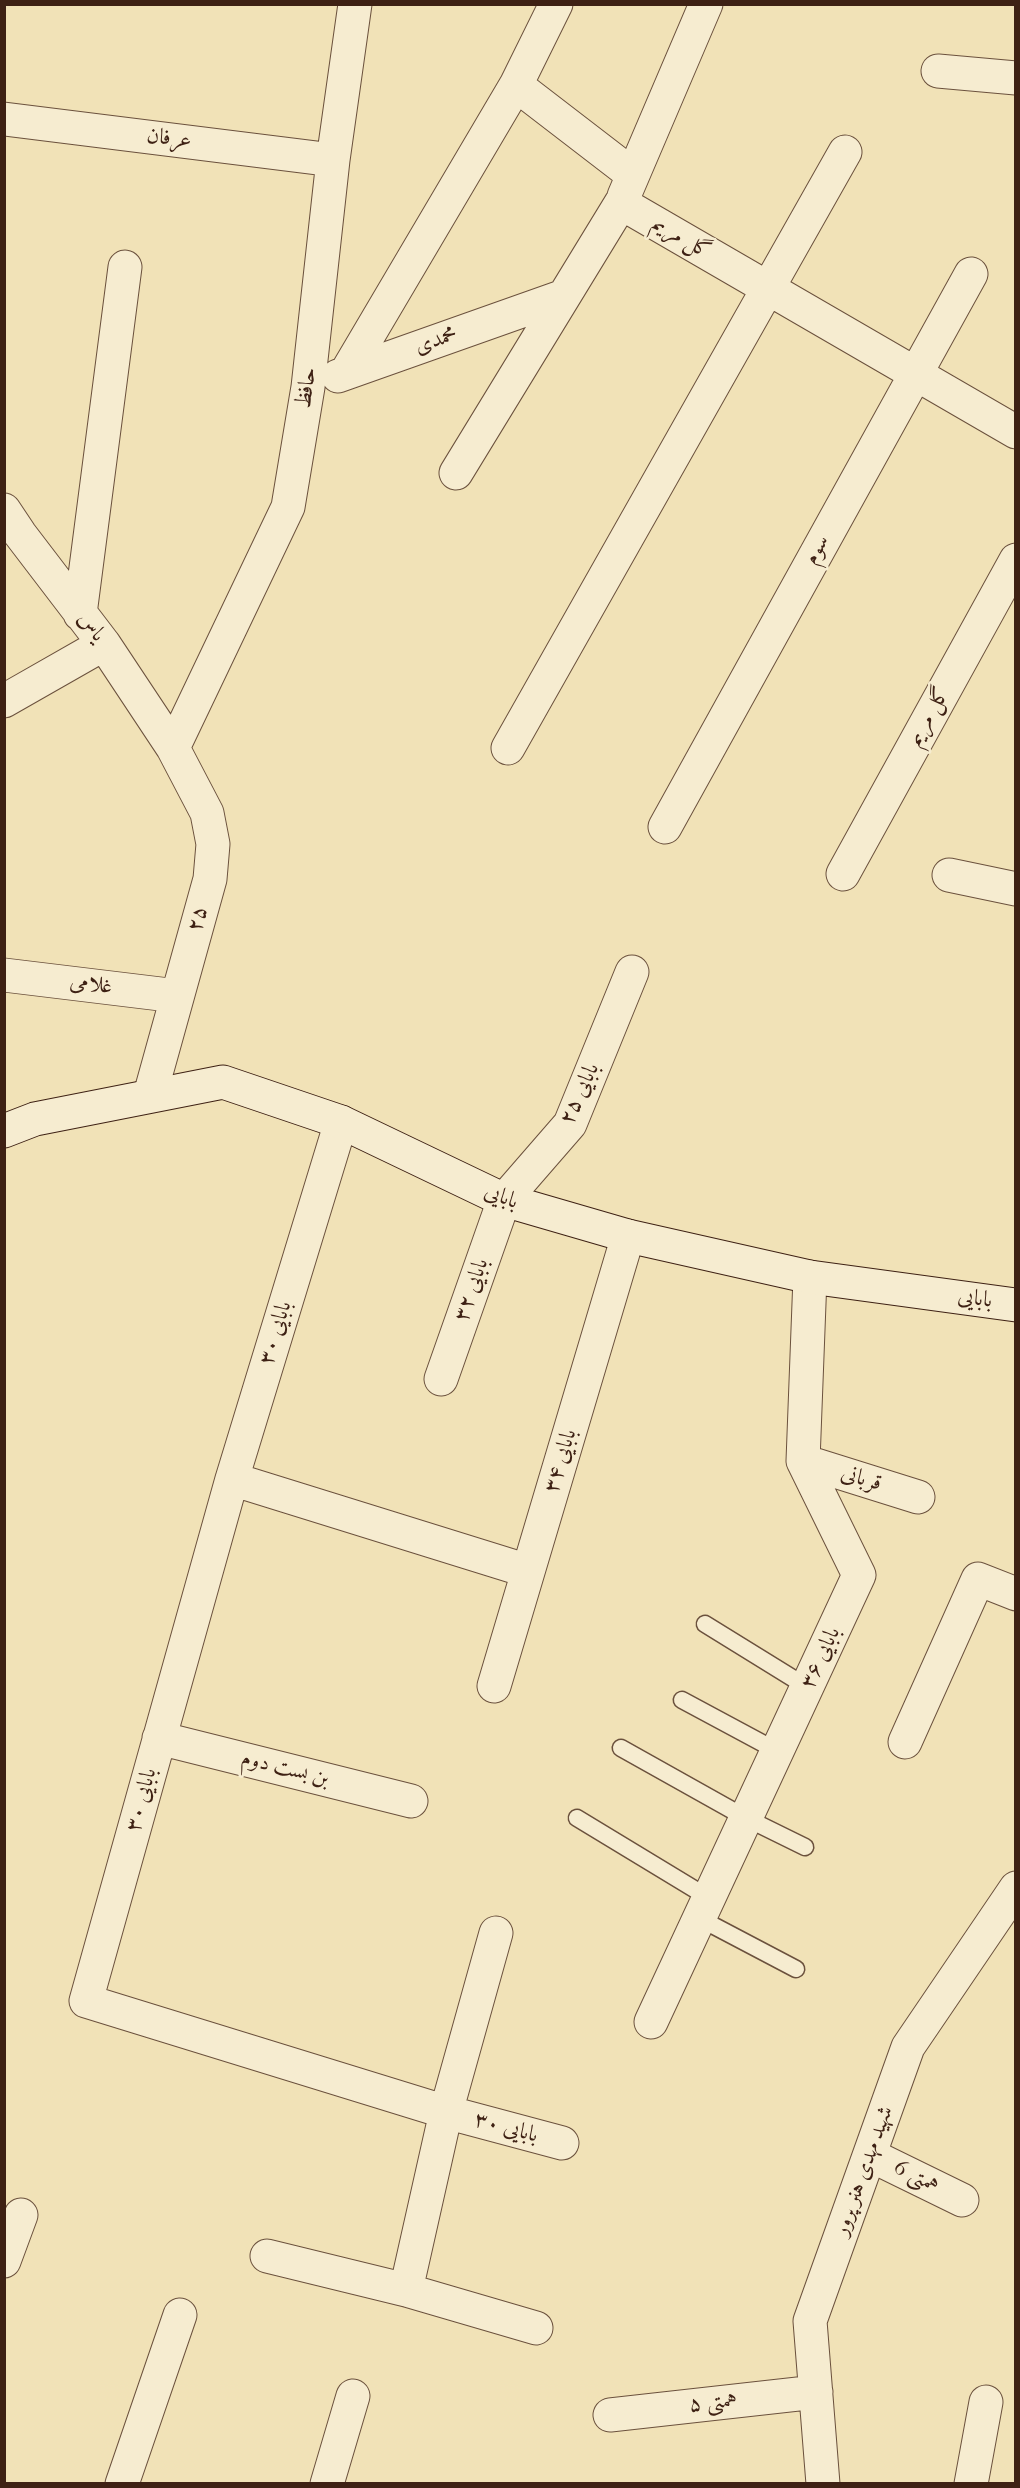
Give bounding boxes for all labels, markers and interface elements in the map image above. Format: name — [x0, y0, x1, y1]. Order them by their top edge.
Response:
street label: عرفان — [145, 123, 193, 155]
street label: گل مریم — [647, 211, 715, 265]
street label: محمدی — [411, 321, 461, 361]
street label: حافظ — [291, 366, 323, 410]
street label: سوم — [798, 530, 836, 570]
street label: یاس — [71, 607, 111, 647]
street label: گل مریم — [902, 683, 956, 751]
street label: ۲۵ — [182, 903, 214, 935]
street label: غلامی — [68, 969, 114, 1001]
street label: بابایی ۲۵ — [554, 1059, 606, 1129]
street label: بابایی — [480, 1178, 522, 1216]
street label: بابایی ۳۲ — [449, 1255, 495, 1325]
street label: بابایی — [956, 1284, 994, 1314]
street label: بابایی ۳۰ — [254, 1298, 298, 1368]
street label: بابایی ۳۴ — [539, 1426, 583, 1496]
street label: قربانی — [837, 1460, 885, 1498]
street label: بابایی ۳۶ — [795, 1623, 847, 1693]
street label: بن بست دوم — [238, 1745, 332, 1793]
street label: بابایی ۳۰ — [121, 1765, 163, 1835]
street label: شهید مهدی هنر پرور — [828, 2102, 900, 2240]
street label: بابایی ۳۰ — [471, 2107, 541, 2149]
street label: همتی 6 — [889, 2155, 943, 2199]
street label: همتی ۵ — [688, 2387, 738, 2419]

